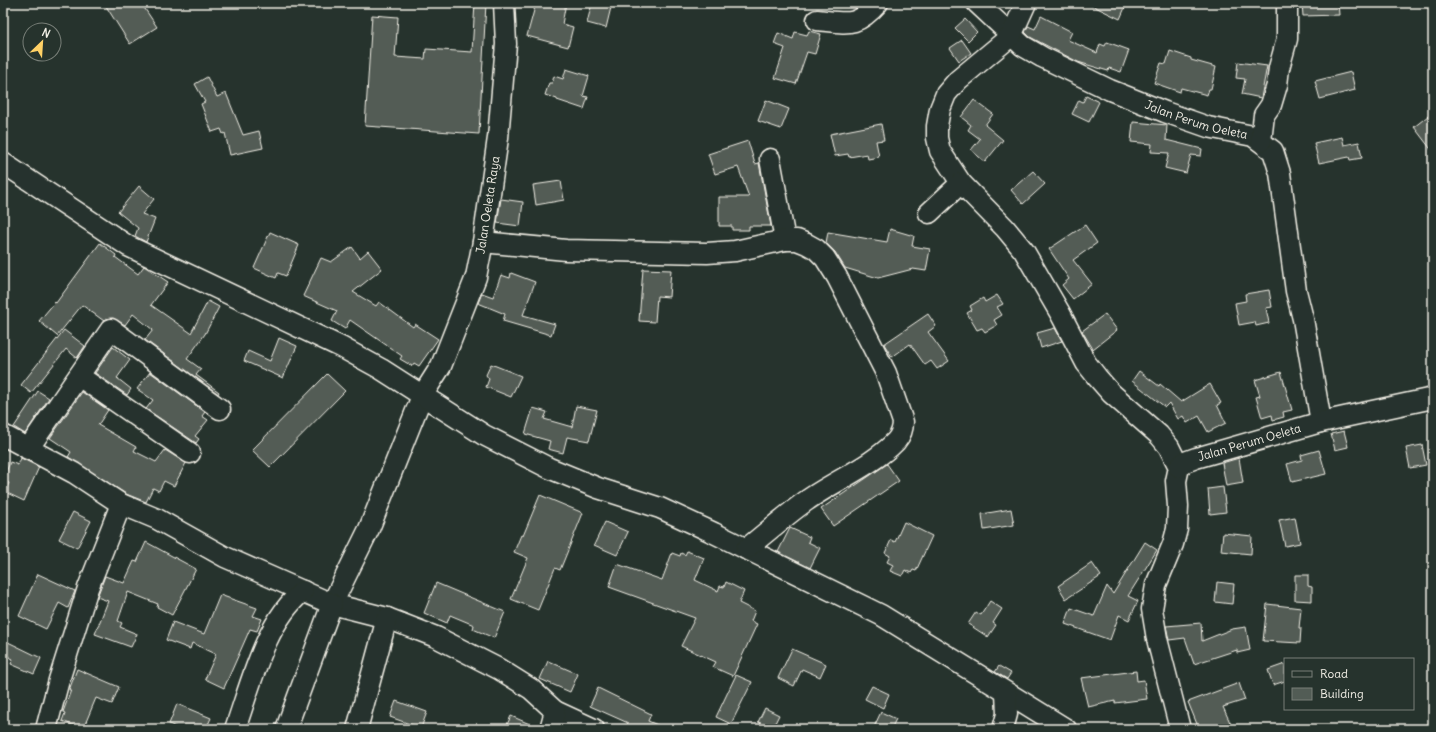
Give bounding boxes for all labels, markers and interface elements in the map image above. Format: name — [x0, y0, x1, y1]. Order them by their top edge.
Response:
north arrow — [22, 22, 62, 62]
text: N — [40, 25, 53, 41]
street label: Jalan Perum Oeleta — [1143, 97, 1249, 142]
street label: Jalan Oeleta Raya — [472, 155, 503, 255]
street label: Jalan Perum Oeleta — [1196, 420, 1303, 464]
legend — [1284, 658, 1414, 710]
text: Road — [1320, 666, 1348, 681]
text: Building — [1320, 686, 1364, 701]

